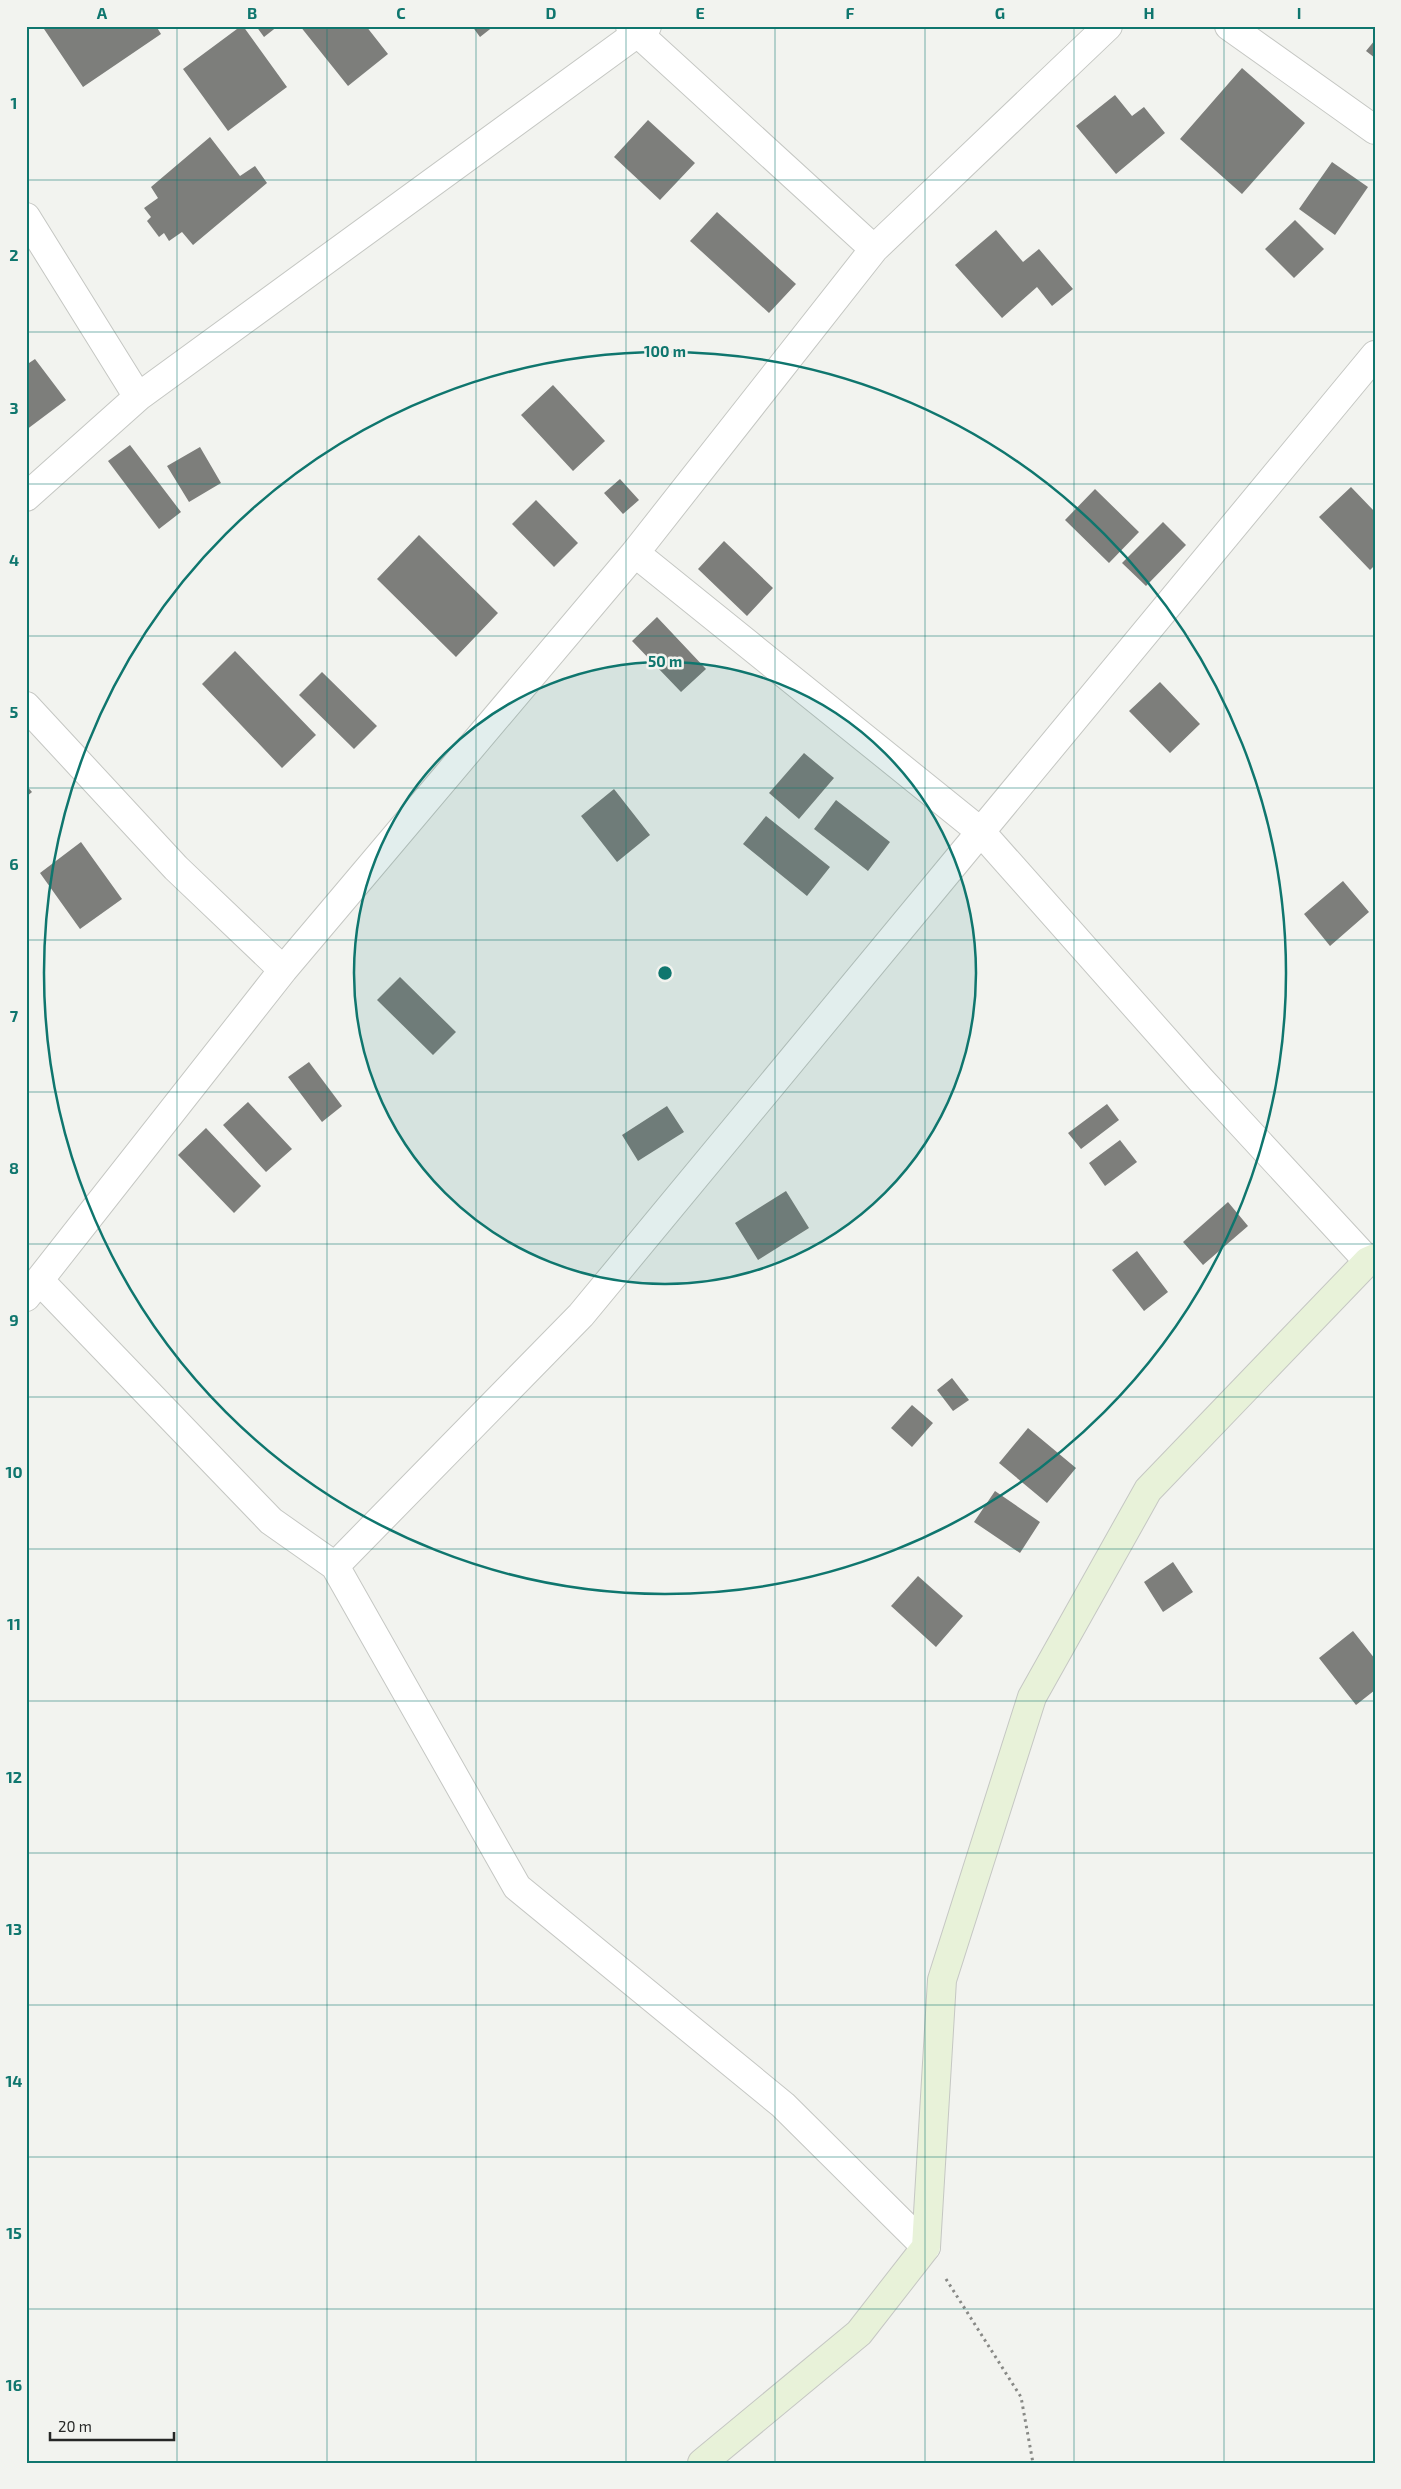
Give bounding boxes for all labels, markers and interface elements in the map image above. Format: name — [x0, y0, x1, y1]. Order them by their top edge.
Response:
text: A — [97, 3, 108, 22]
text: B — [247, 3, 257, 22]
text: C — [396, 3, 406, 22]
text: D — [546, 3, 557, 22]
text: E — [695, 3, 705, 22]
text: F — [846, 3, 855, 22]
text: G — [995, 3, 1005, 22]
text: H — [1143, 3, 1155, 22]
text: I — [1297, 3, 1301, 22]
text: 1 — [11, 93, 17, 112]
text: 2 — [9, 245, 19, 264]
text: 100 m — [644, 342, 686, 360]
text: 3 — [9, 398, 19, 417]
text: 4 — [9, 550, 19, 569]
text: 50 m — [648, 652, 682, 670]
text: 5 — [10, 702, 19, 721]
text: 6 — [9, 854, 19, 873]
centre of rings — [656, 964, 674, 982]
text: 7 — [10, 1006, 19, 1025]
text: 8 — [9, 1158, 19, 1177]
text: 9 — [9, 1310, 19, 1329]
text: 10 — [5, 1462, 23, 1481]
text: 11 — [7, 1614, 21, 1633]
text: 12 — [6, 1767, 22, 1786]
text: 13 — [6, 1919, 22, 1938]
text: 14 — [5, 2071, 23, 2090]
text: 15 — [6, 2223, 22, 2242]
text: 16 — [6, 2375, 22, 2394]
scale bar — [50, 2409, 174, 2441]
text: 20 m — [58, 2417, 92, 2435]

